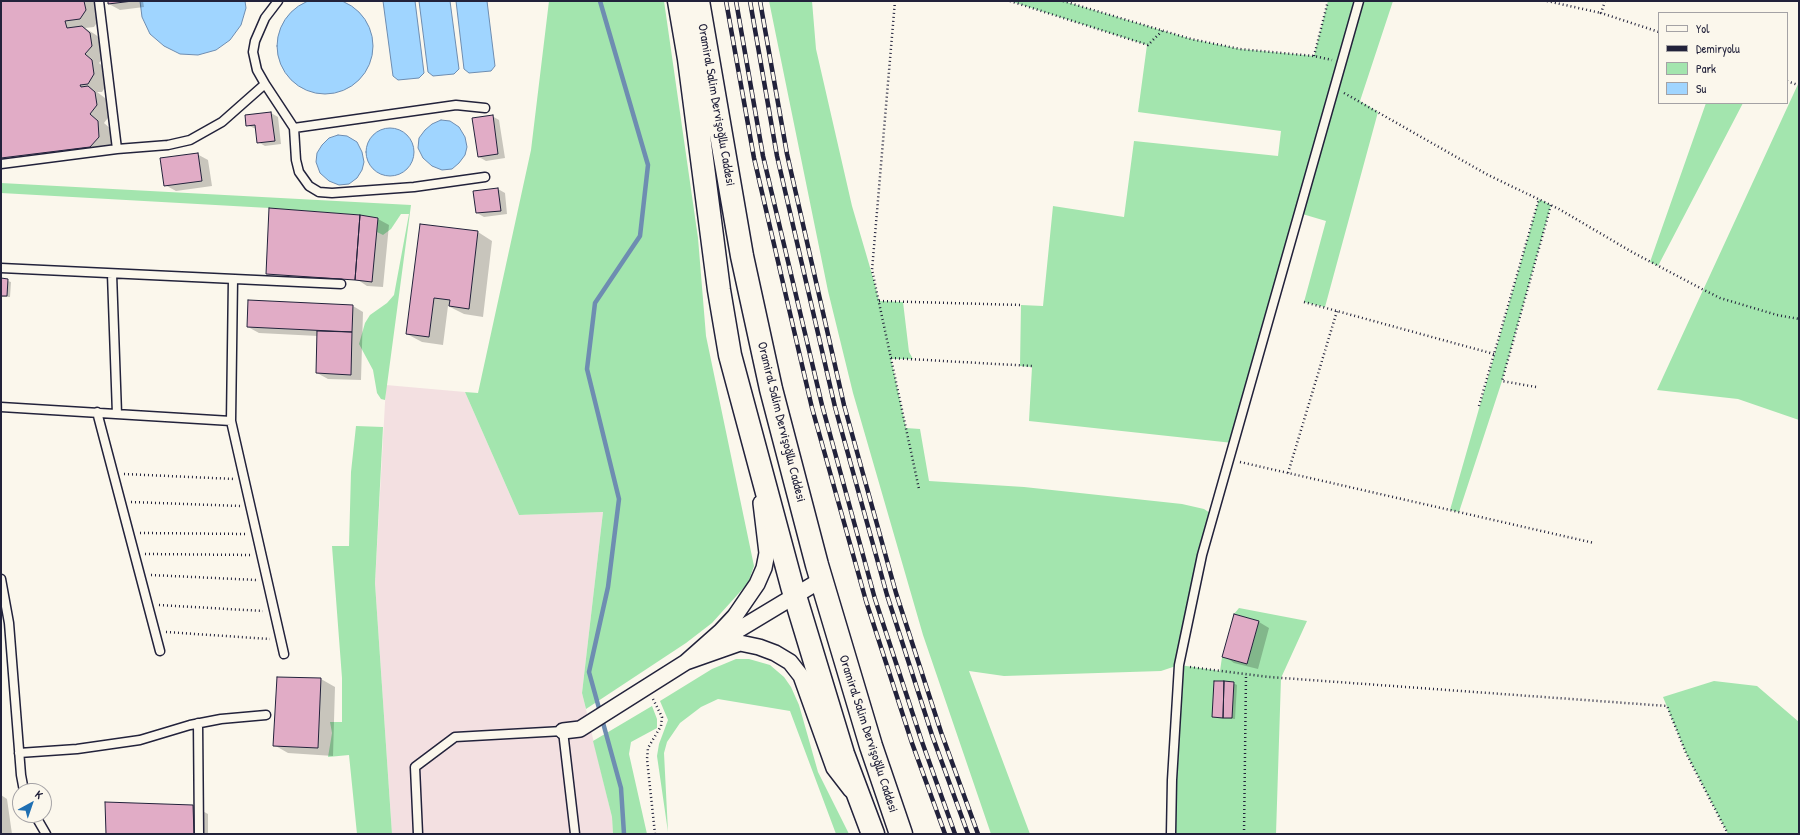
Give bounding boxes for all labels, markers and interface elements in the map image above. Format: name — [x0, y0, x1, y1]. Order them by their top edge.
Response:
legend — [1658, 12, 1788, 104]
text: Yol — [1696, 20, 1709, 37]
street label: Oramiral Salim Dervişoğllu Caddesi — [694, 23, 738, 187]
text: Demiryolu — [1696, 40, 1740, 57]
text: Park — [1696, 60, 1716, 77]
text: Su — [1696, 80, 1706, 97]
street label: Oramiral Salim Dervişoğllu Caddesi — [754, 340, 808, 504]
street label: Oramiral Salim Dervişoğllu Caddesi — [835, 653, 901, 815]
north arrow — [12, 783, 52, 823]
text: K — [32, 787, 46, 802]

